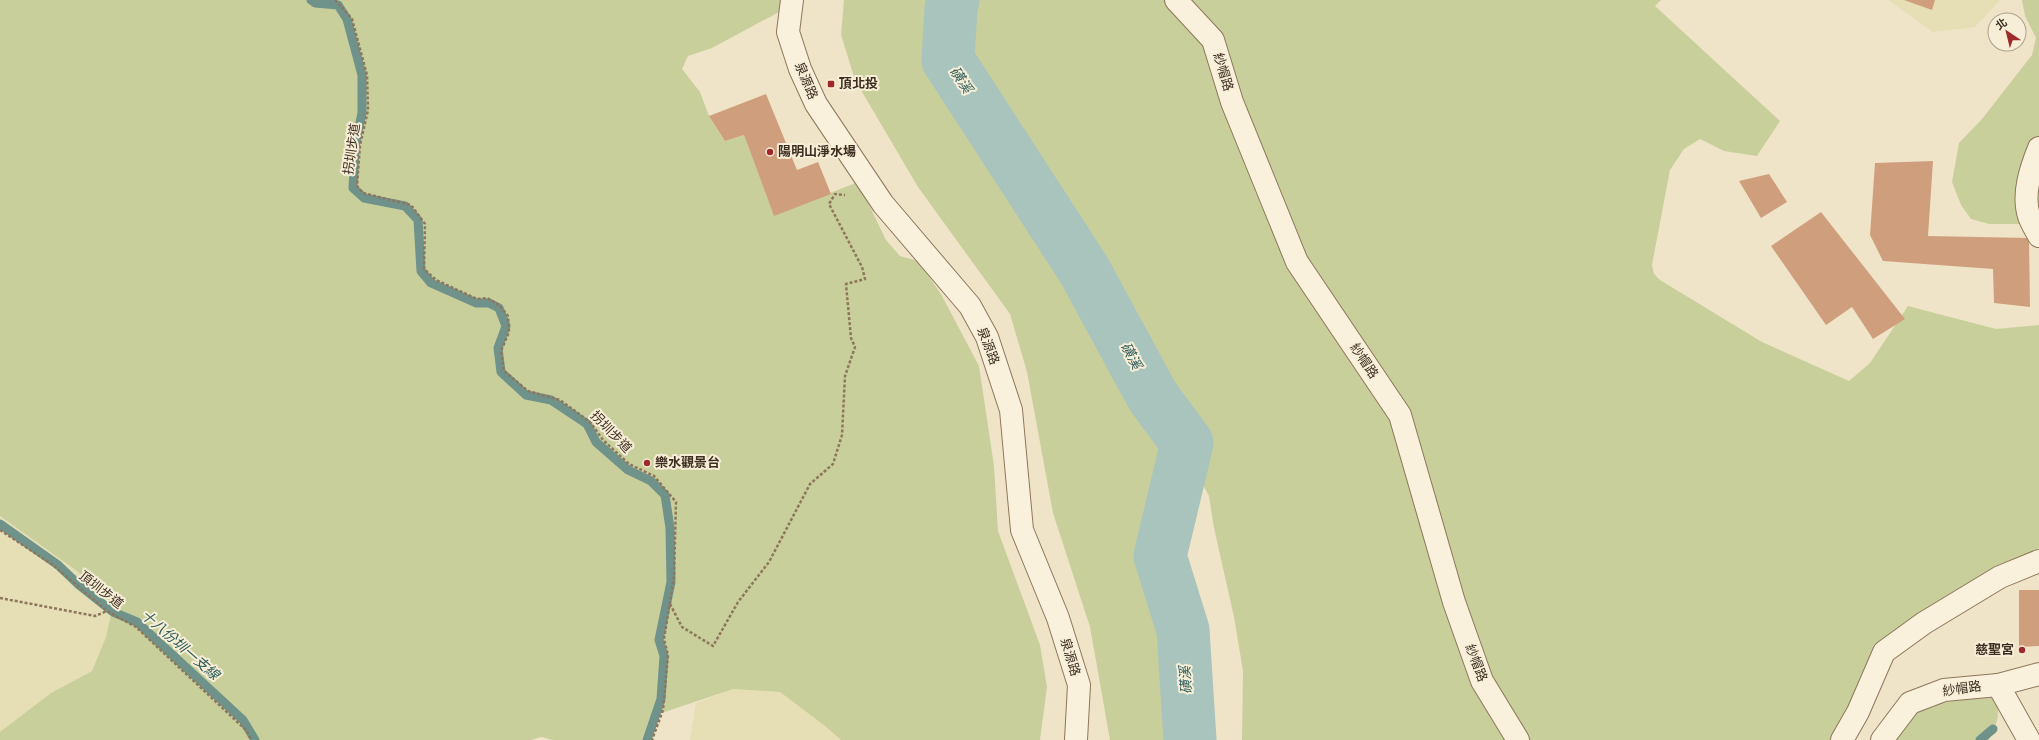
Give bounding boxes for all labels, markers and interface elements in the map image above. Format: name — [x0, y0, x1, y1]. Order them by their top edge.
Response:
north arrow — [1987, 12, 2027, 52]
text: 北 — [1992, 14, 2011, 34]
street label: 紗帽路 — [1208, 50, 1238, 94]
street label: 泉源路 — [789, 59, 823, 103]
water label: 磺溪 — [945, 63, 979, 99]
place label: 頂北投 — [839, 74, 878, 94]
marker: 頂北投 — [826, 79, 836, 89]
street label: 拐圳步道 — [338, 122, 366, 176]
place label: 陽明山淨水場 — [778, 142, 856, 162]
marker: 陽明山淨水場 — [765, 147, 775, 157]
street label: 泉源路 — [972, 324, 1004, 368]
water label: 磺溪 — [1115, 339, 1148, 375]
street label: 紗帽路 — [1345, 339, 1383, 383]
street label: 拐圳步道 — [586, 406, 636, 458]
place label: 樂水觀景台 — [655, 453, 720, 473]
marker: 樂水觀景台 — [642, 458, 652, 468]
street label: 頂圳步道 — [74, 566, 128, 614]
water label: 十八份圳一支線 — [136, 605, 225, 686]
street label: 泉源路 — [1055, 635, 1085, 679]
place label: 慈聖宮 — [1975, 640, 2014, 660]
street label: 紗帽路 — [1460, 641, 1492, 685]
marker: 慈聖宮 — [2017, 645, 2027, 655]
water label: 磺溪 — [1174, 663, 1197, 695]
street label: 紗帽路 — [1941, 676, 1983, 702]

